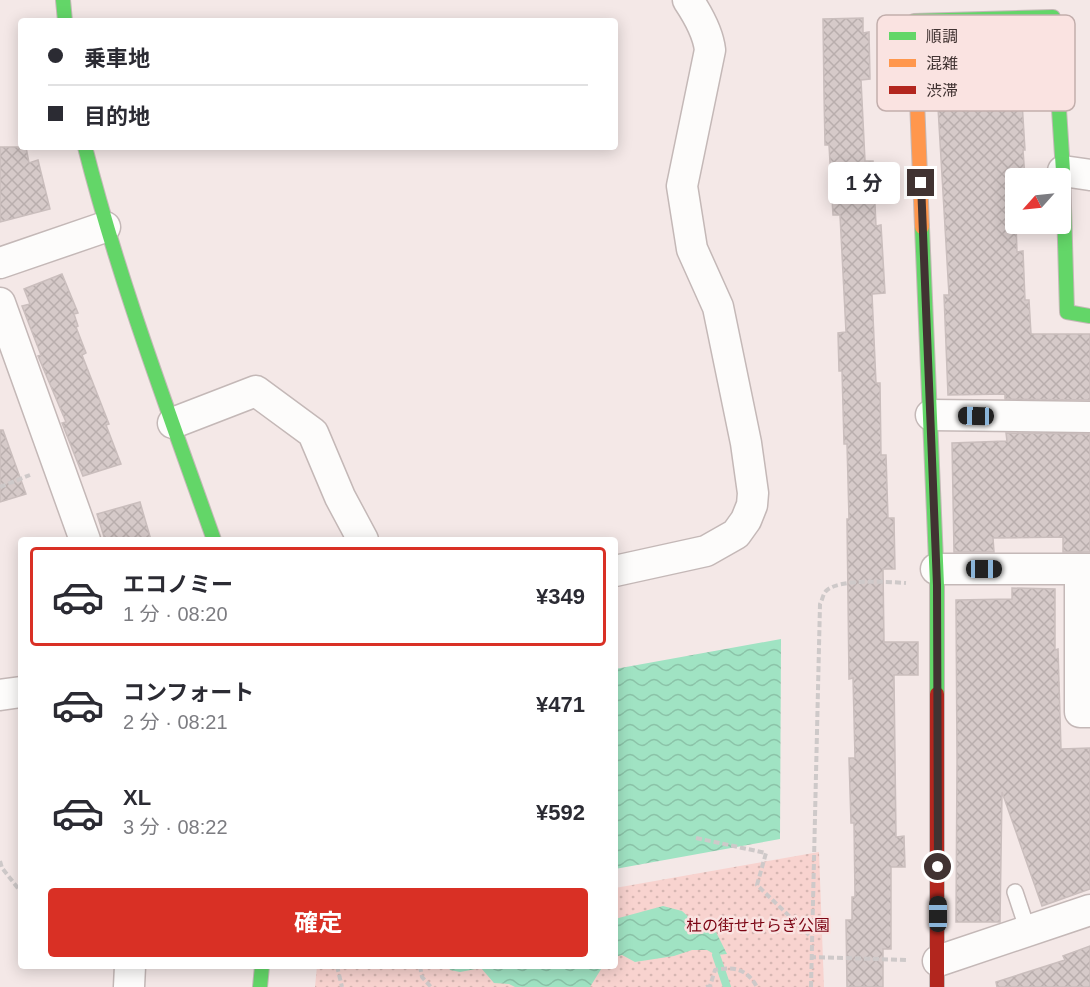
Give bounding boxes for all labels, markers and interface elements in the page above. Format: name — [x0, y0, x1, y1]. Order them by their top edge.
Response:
legend — [877, 15, 1075, 111]
text: 順調 — [926, 28, 958, 45]
text: 乗車地 — [84, 46, 150, 71]
text: 混雑 — [926, 55, 958, 72]
text: 渋滞 — [926, 82, 958, 99]
text: 目的地 — [84, 104, 150, 129]
callout: 1 分 — [828, 162, 900, 204]
north arrow — [1005, 168, 1071, 234]
map controls — [1005, 168, 1071, 234]
route end — [907, 169, 934, 196]
text: 1 分 — [846, 172, 882, 194]
car — [958, 407, 994, 425]
car — [966, 560, 1002, 578]
icon: car — [51, 570, 105, 624]
text: エコノミー — [123, 572, 233, 597]
text: ¥349 — [536, 584, 585, 609]
text: 1 分 · 08:20 — [123, 603, 228, 625]
icon: car — [51, 678, 105, 732]
text: コンフォート — [123, 680, 254, 705]
text: ¥471 — [536, 692, 585, 717]
text: 2 分 · 08:21 — [123, 711, 228, 733]
text: XL — [123, 785, 151, 810]
icon: car — [51, 786, 105, 840]
text: ¥592 — [536, 800, 585, 825]
text: 3 分 · 08:22 — [123, 816, 228, 838]
route start — [924, 853, 951, 880]
button: 確定 — [48, 888, 588, 957]
car — [929, 896, 947, 932]
park label: 杜の街せせらぎ公園 — [686, 917, 830, 934]

